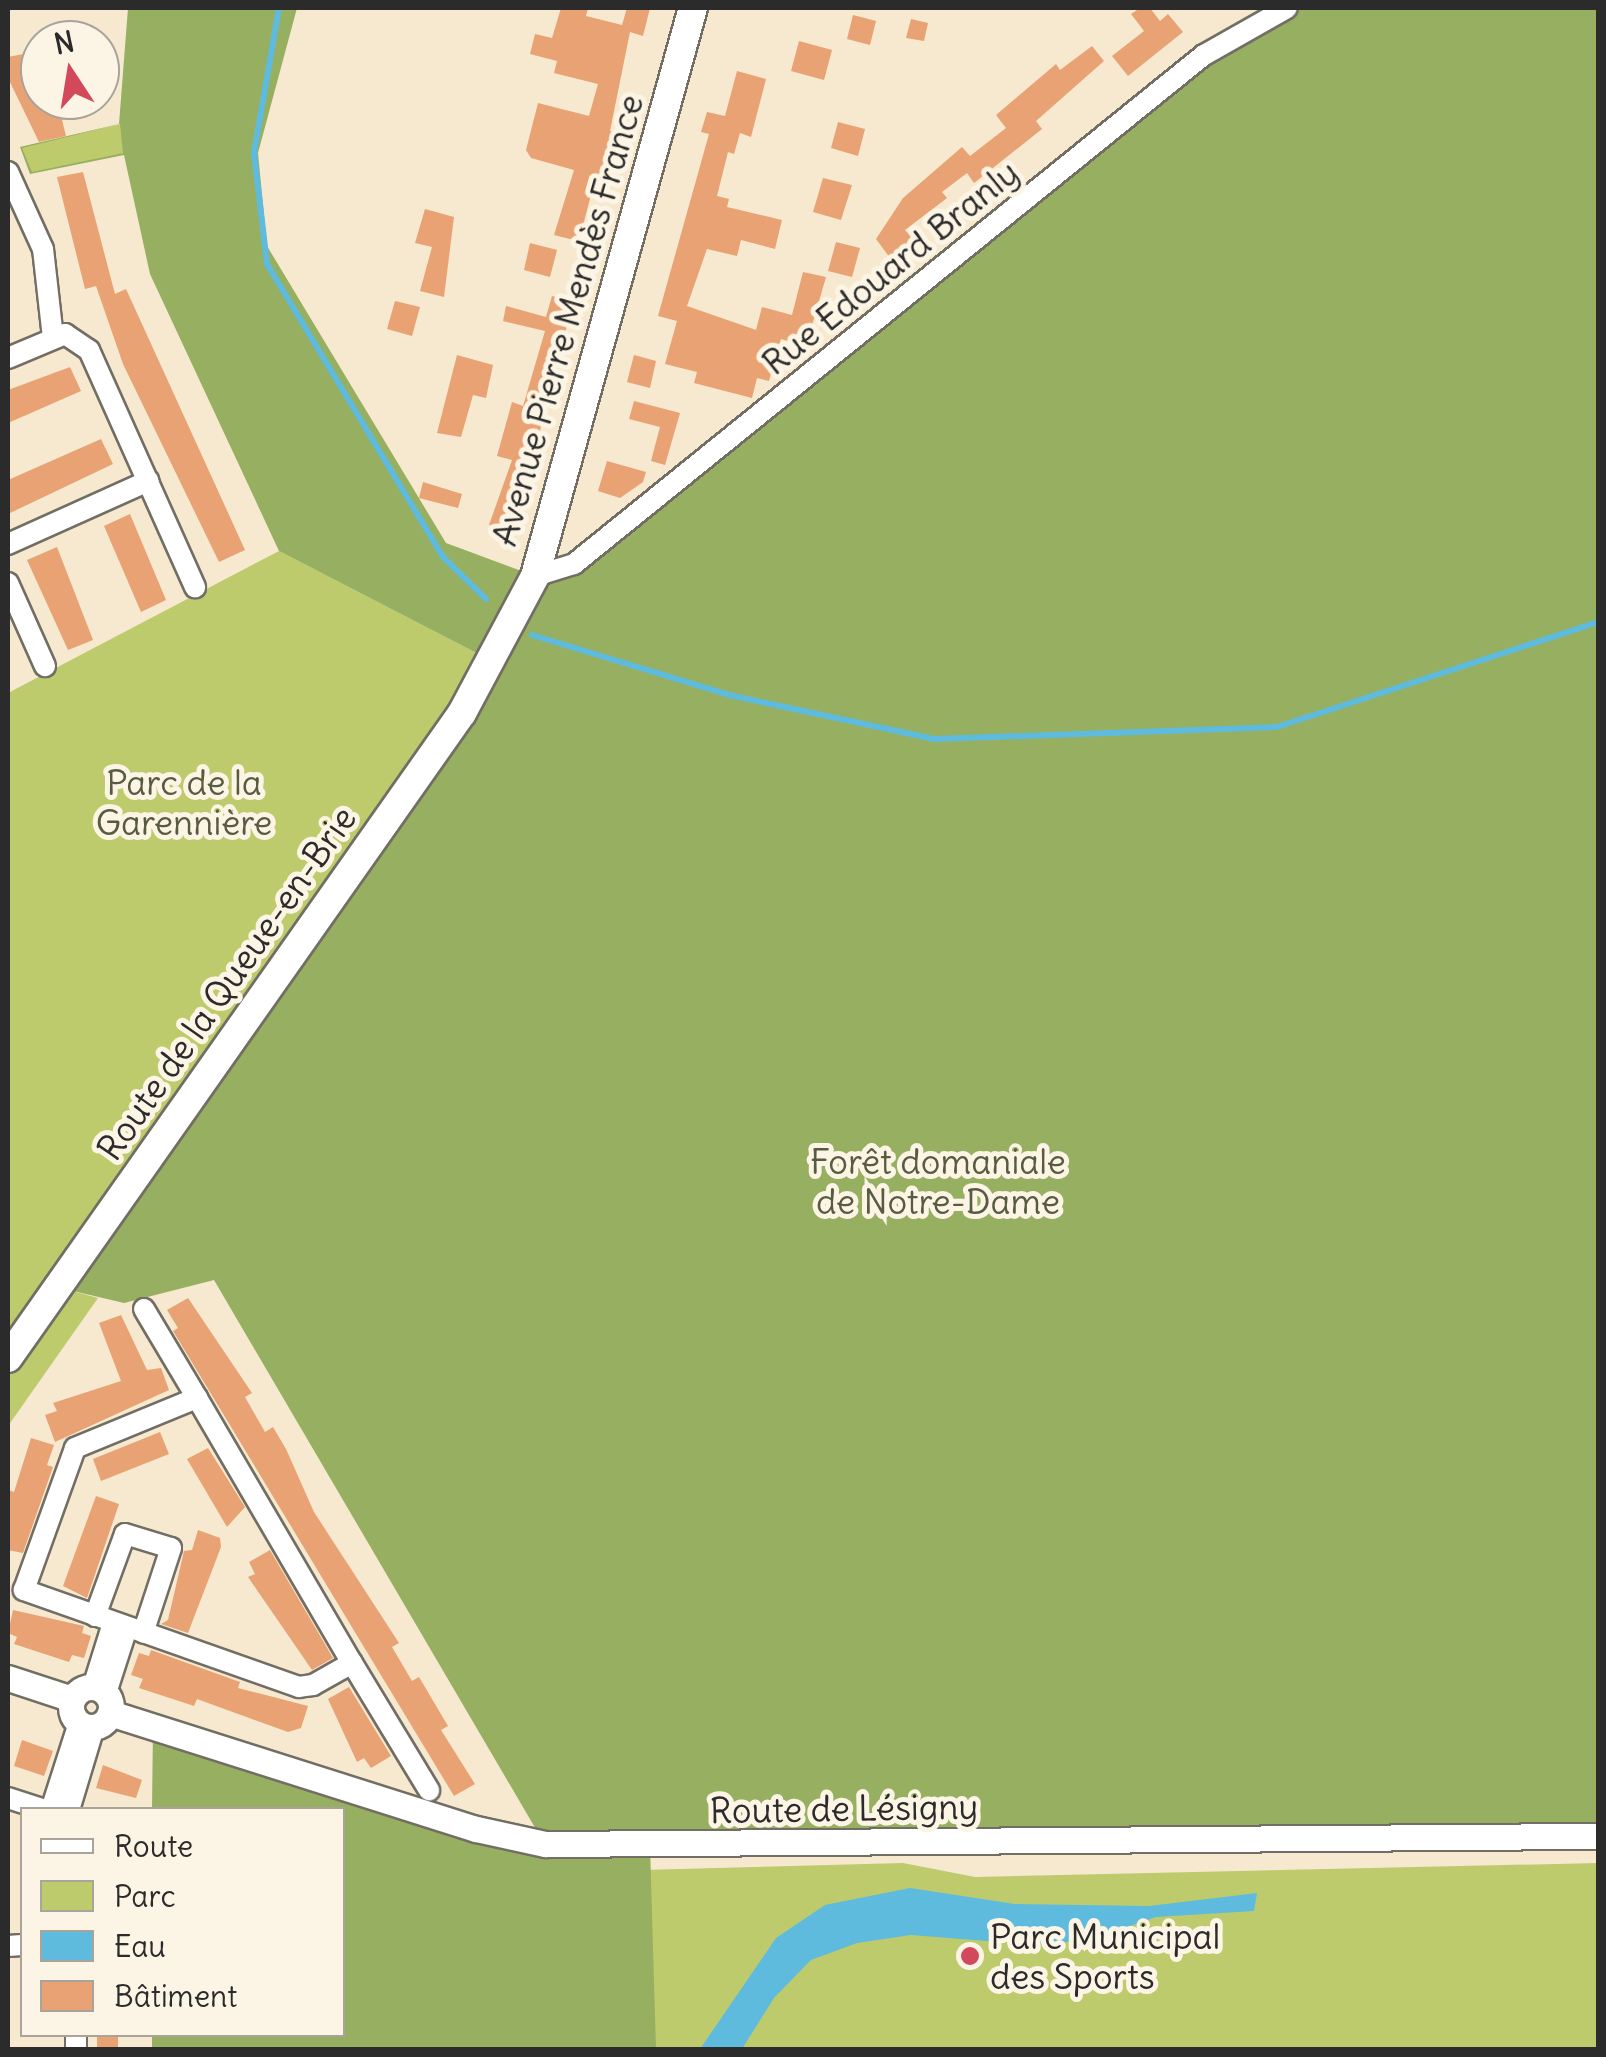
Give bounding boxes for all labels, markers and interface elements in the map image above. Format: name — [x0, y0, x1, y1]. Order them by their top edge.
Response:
north arrow — [20, 20, 120, 120]
text: N — [51, 23, 77, 62]
street label: Avenue Pierre Mendès France — [482, 90, 652, 550]
street label: Rue Edouard Branly — [753, 151, 1027, 383]
park label: Parc de la Garennière — [96, 761, 272, 843]
street label: Route de la Queue-en-Brie — [88, 798, 364, 1168]
park label: Forêt domaniale de Notre-Dame — [810, 1140, 1066, 1222]
street label: Route de Lésigny — [709, 1785, 979, 1831]
legend — [20, 1807, 345, 2037]
text: Route — [114, 1827, 193, 1865]
text: Parc — [114, 1877, 176, 1915]
place label: Parc Municipal des Sports — [990, 1915, 1220, 1997]
text: Eau — [114, 1927, 166, 1965]
marker: Parc Municipal des Sports — [959, 1945, 981, 1967]
text: Bâtiment — [114, 1977, 237, 2015]

